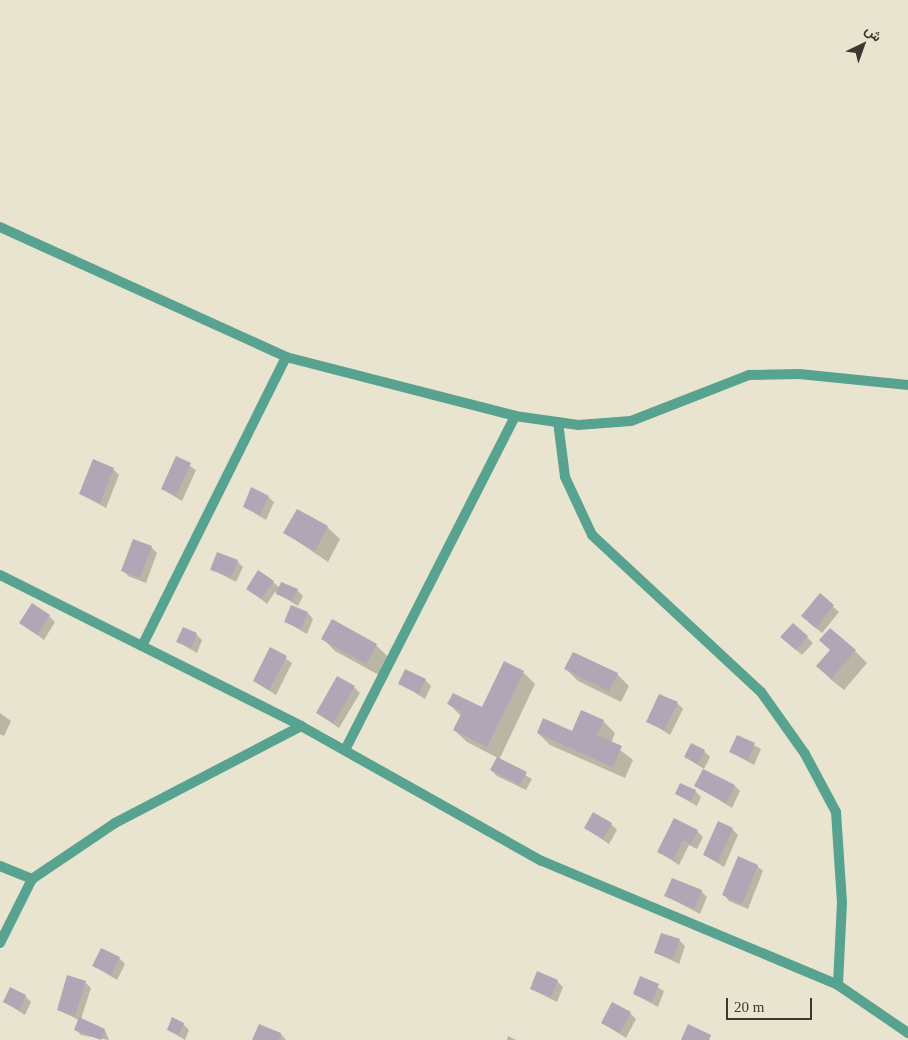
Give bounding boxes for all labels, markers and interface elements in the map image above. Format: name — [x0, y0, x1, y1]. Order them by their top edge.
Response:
north arrow — [838, 20, 888, 70]
text: ش — [862, 22, 885, 45]
scale bar — [728, 988, 814, 1020]
text: 20 m — [734, 999, 764, 1015]

